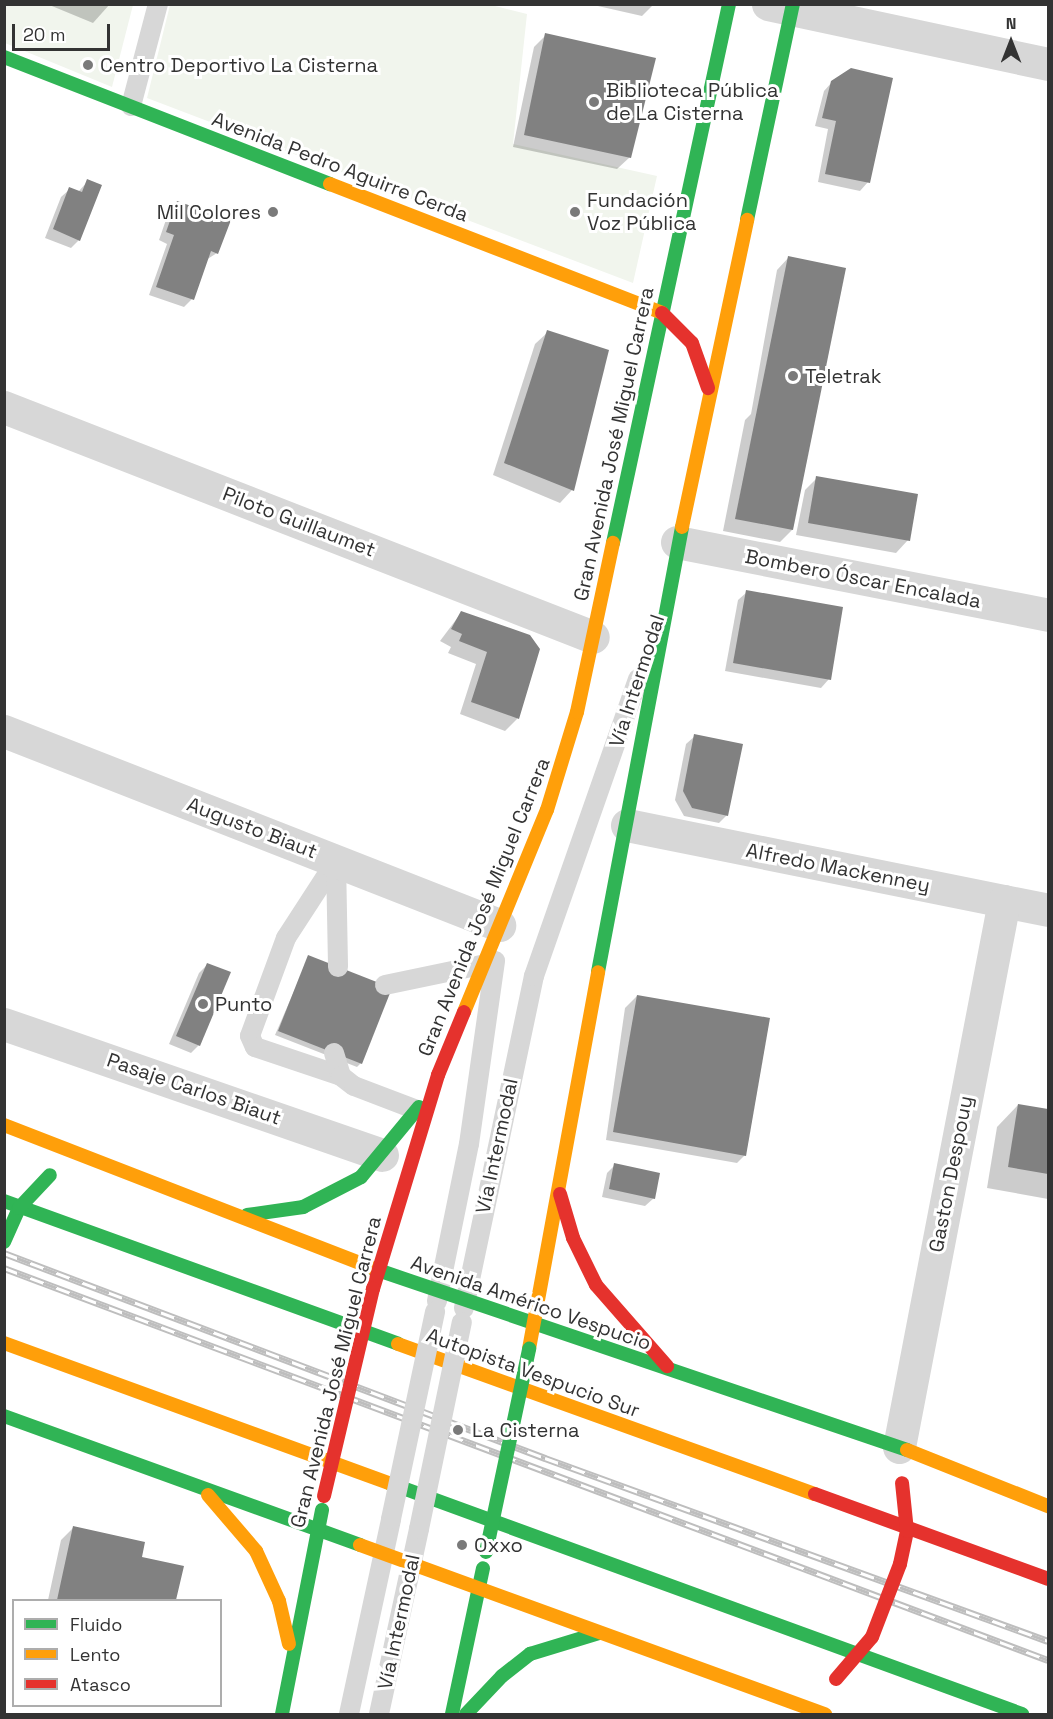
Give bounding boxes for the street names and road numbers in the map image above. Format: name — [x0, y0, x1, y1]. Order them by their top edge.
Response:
street label: Avenida Pedro Aguirre Cerda — [208, 107, 472, 227]
street label: Gran Avenida José Miguel Carrera — [569, 285, 659, 603]
street label: Piloto Guillaumet — [219, 482, 379, 562]
street label: Bombero Óscar Encalada — [743, 544, 983, 614]
street label: Vía Intermodal — [604, 612, 670, 750]
street label: Gran Avenida José Miguel Carrera — [413, 754, 555, 1060]
street label: Augusto Biaut — [184, 792, 320, 864]
street label: Alfredo Mackenney — [744, 838, 932, 898]
street label: Pasaje Carlos Biaut — [104, 1048, 284, 1130]
street label: Vía Intermodal — [471, 1076, 523, 1216]
street label: Gaston Despouy — [924, 1094, 978, 1254]
street label: Gran Avenida José Miguel Carrera — [286, 1214, 386, 1530]
street label: Avenida Américo Vespucio — [407, 1250, 655, 1356]
street label: Autopista Vespucio Sur — [423, 1323, 643, 1423]
street label: Vía Intermodal — [373, 1552, 425, 1692]

